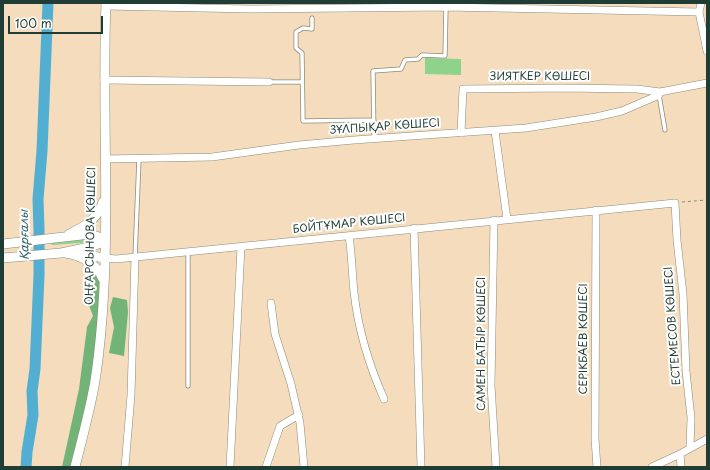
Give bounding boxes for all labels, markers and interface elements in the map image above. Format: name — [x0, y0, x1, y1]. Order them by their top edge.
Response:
scale bar — [10, 8, 105, 34]
text: 100 m — [15, 14, 52, 32]
street label: ЗИЯТКЕР КӨШЕСІ — [490, 70, 590, 84]
street label: ЗҰЛПЫҚАР КӨШЕСІ — [330, 117, 440, 137]
street label: ОҢҒАРСЫНОВА КӨШЕСІ — [83, 167, 99, 305]
water label: Қарғалы — [17, 210, 33, 260]
street label: БОЙТҰМАР КӨШЕСІ — [292, 212, 406, 236]
street label: ЕСТЕМЕСОВ КӨШЕСІ — [662, 266, 684, 386]
street label: САМЕН БАТЫР КӨШЕСІ — [475, 277, 489, 411]
street label: СЕРІКБАЕВ КӨШЕСІ — [577, 283, 591, 395]

